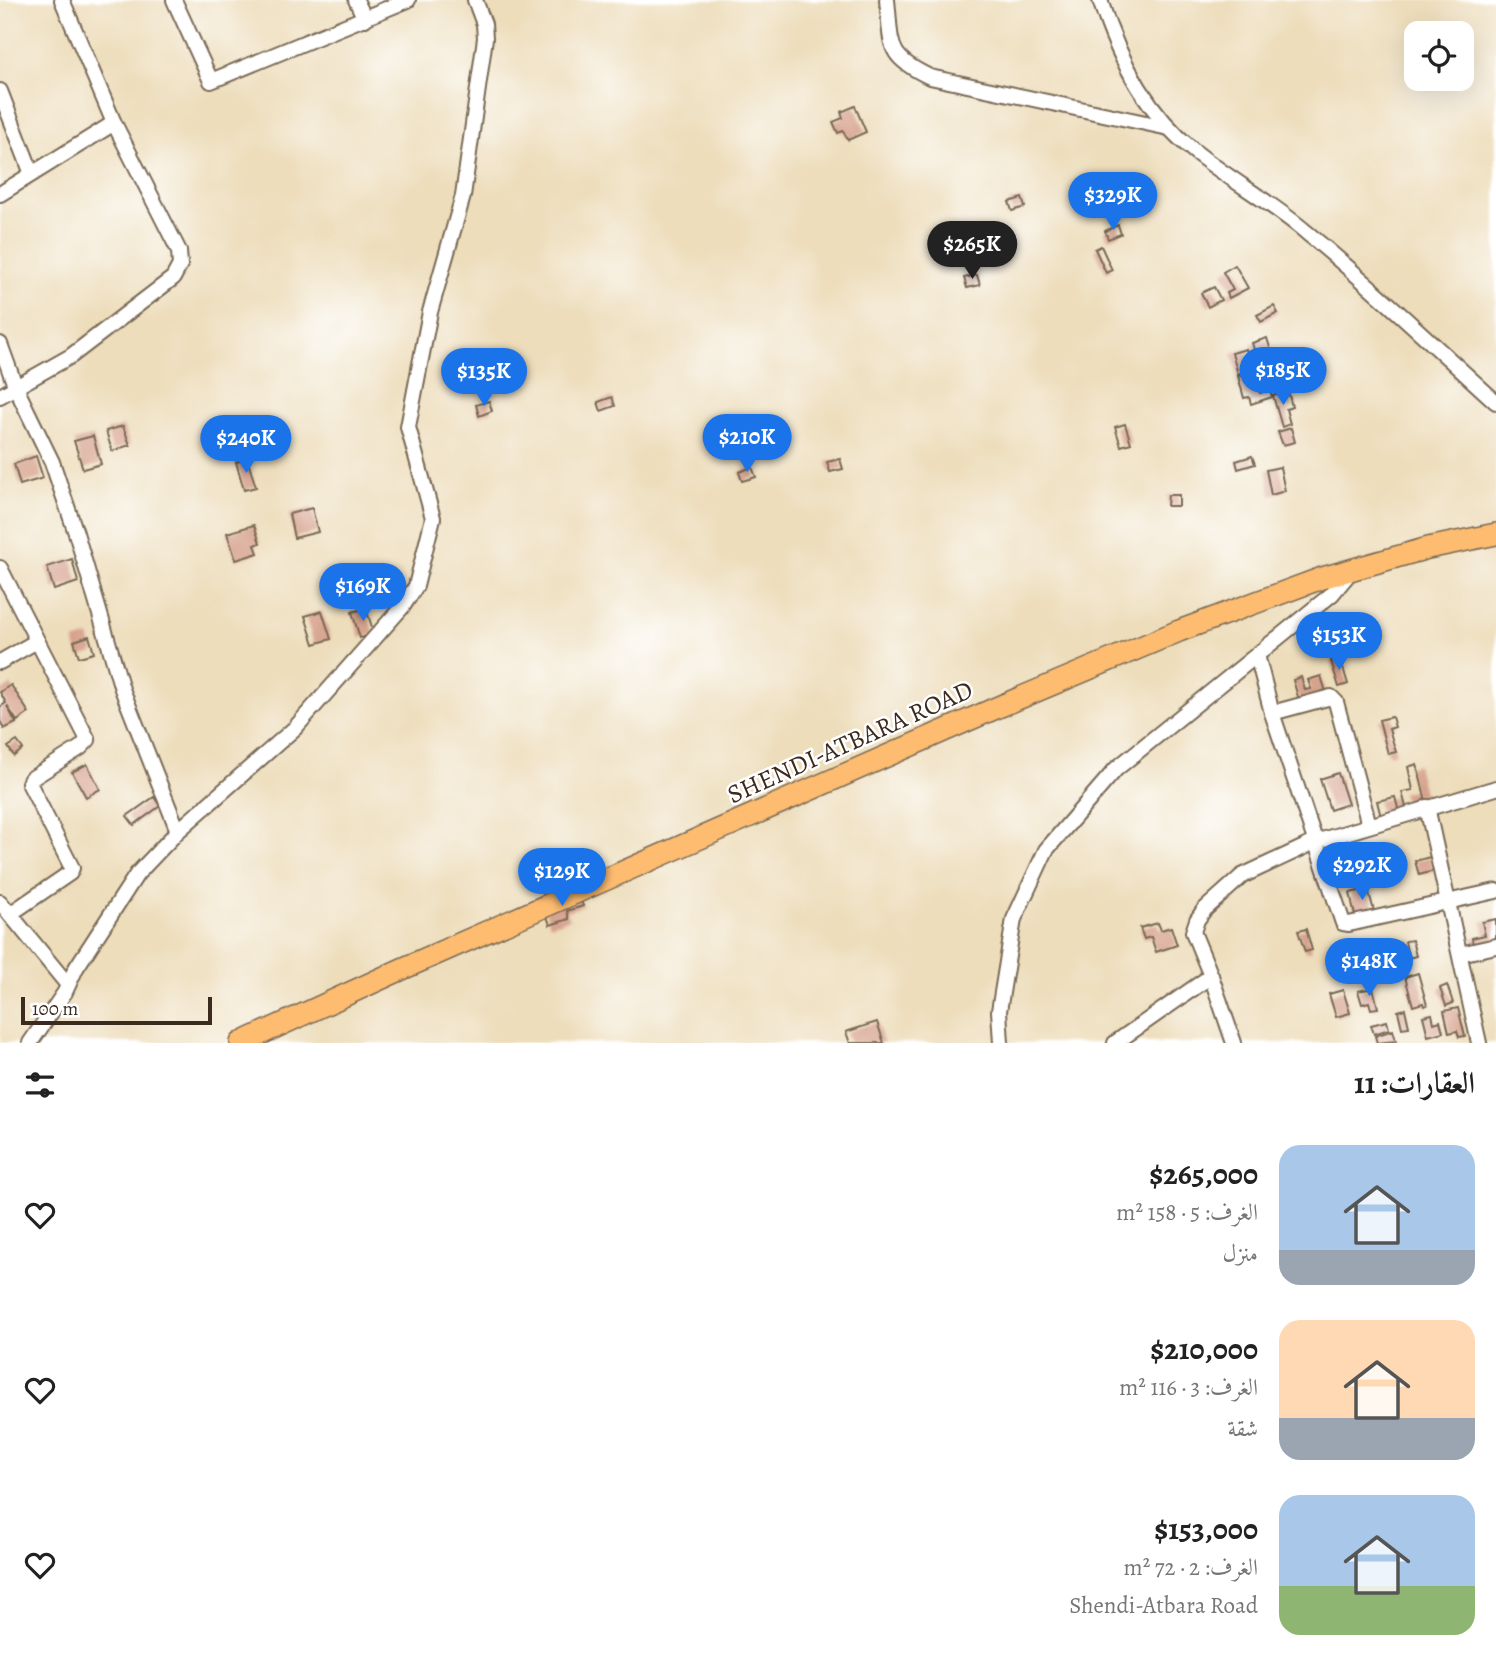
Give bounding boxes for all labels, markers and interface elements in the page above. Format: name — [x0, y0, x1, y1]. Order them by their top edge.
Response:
map controls — [1404, 21, 1474, 91]
button: locate — [1404, 21, 1474, 91]
pin: $329K — [1064, 173, 1162, 232]
text: $329K — [1084, 179, 1142, 210]
pin: $265K — [923, 222, 1021, 281]
text: $265K — [943, 228, 1001, 259]
pin: $135K — [435, 348, 533, 408]
pin: $185K — [1234, 348, 1332, 407]
text: $185K — [1256, 354, 1310, 385]
text: $135K — [457, 355, 511, 386]
pin: $210K — [698, 414, 796, 474]
pin: $240K — [197, 416, 295, 475]
text: $210K — [719, 421, 775, 452]
text: $240K — [216, 422, 276, 453]
pin: $169K — [314, 564, 412, 623]
text: $169K — [335, 570, 391, 601]
pin: $153K — [1290, 612, 1388, 672]
text: $153K — [1312, 619, 1366, 650]
street label: SHENDI-ATBARA ROAD — [722, 672, 978, 812]
pin: $292K — [1313, 842, 1411, 902]
pin: $129K — [513, 848, 611, 908]
text: $292K — [1333, 849, 1391, 880]
text: $129K — [534, 855, 590, 886]
pin: $148K — [1320, 939, 1418, 998]
text: $148K — [1341, 945, 1397, 976]
scale bar — [21, 994, 212, 1026]
text: 100 m — [32, 996, 78, 1022]
text: العقارات: 11 — [1354, 1063, 1475, 1103]
icon: filters — [21, 1066, 59, 1104]
text: $265,000 — [1149, 1154, 1258, 1194]
icon: home — [1335, 1173, 1419, 1257]
icon: heart — [21, 1196, 59, 1234]
text: الغرف: 5 · 158 m² — [1116, 1197, 1258, 1228]
text: منزل — [1223, 1238, 1258, 1269]
text: $210,000 — [1150, 1329, 1258, 1369]
icon: home — [1335, 1348, 1419, 1432]
icon: heart — [21, 1371, 59, 1409]
text: الغرف: 3 · 116 m² — [1119, 1372, 1258, 1403]
text: شقة — [1228, 1413, 1258, 1444]
text: $153,000 — [1154, 1509, 1258, 1549]
icon: home — [1335, 1523, 1419, 1607]
icon: heart — [21, 1546, 59, 1584]
text: الغرف: 2 · 72 m² — [1124, 1552, 1258, 1583]
text: Shendi-Atbara Road — [1069, 1590, 1258, 1621]

